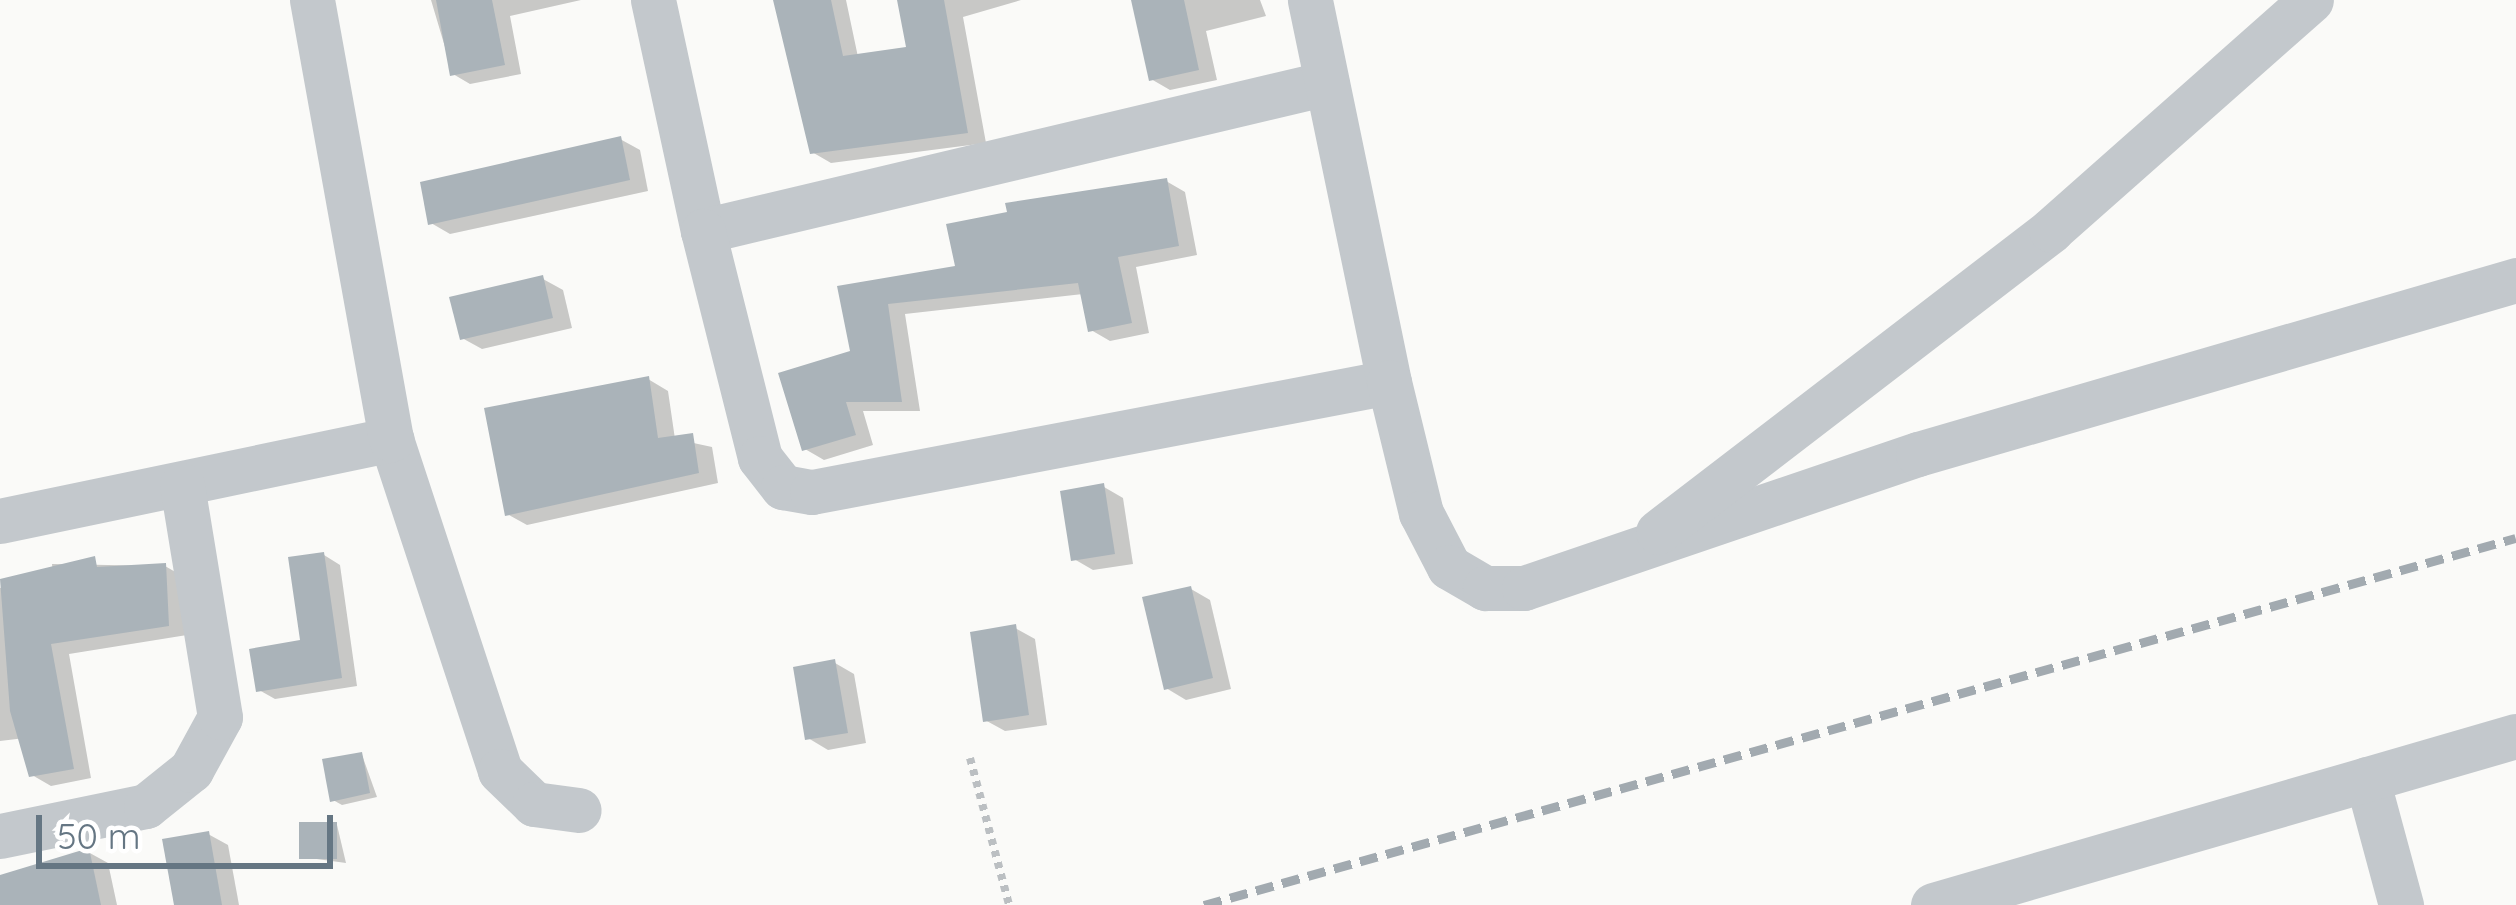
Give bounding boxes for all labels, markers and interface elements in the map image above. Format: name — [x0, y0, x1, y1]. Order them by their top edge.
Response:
scale bar — [42, 791, 339, 865]
text: 50 m — [57, 813, 141, 858]

